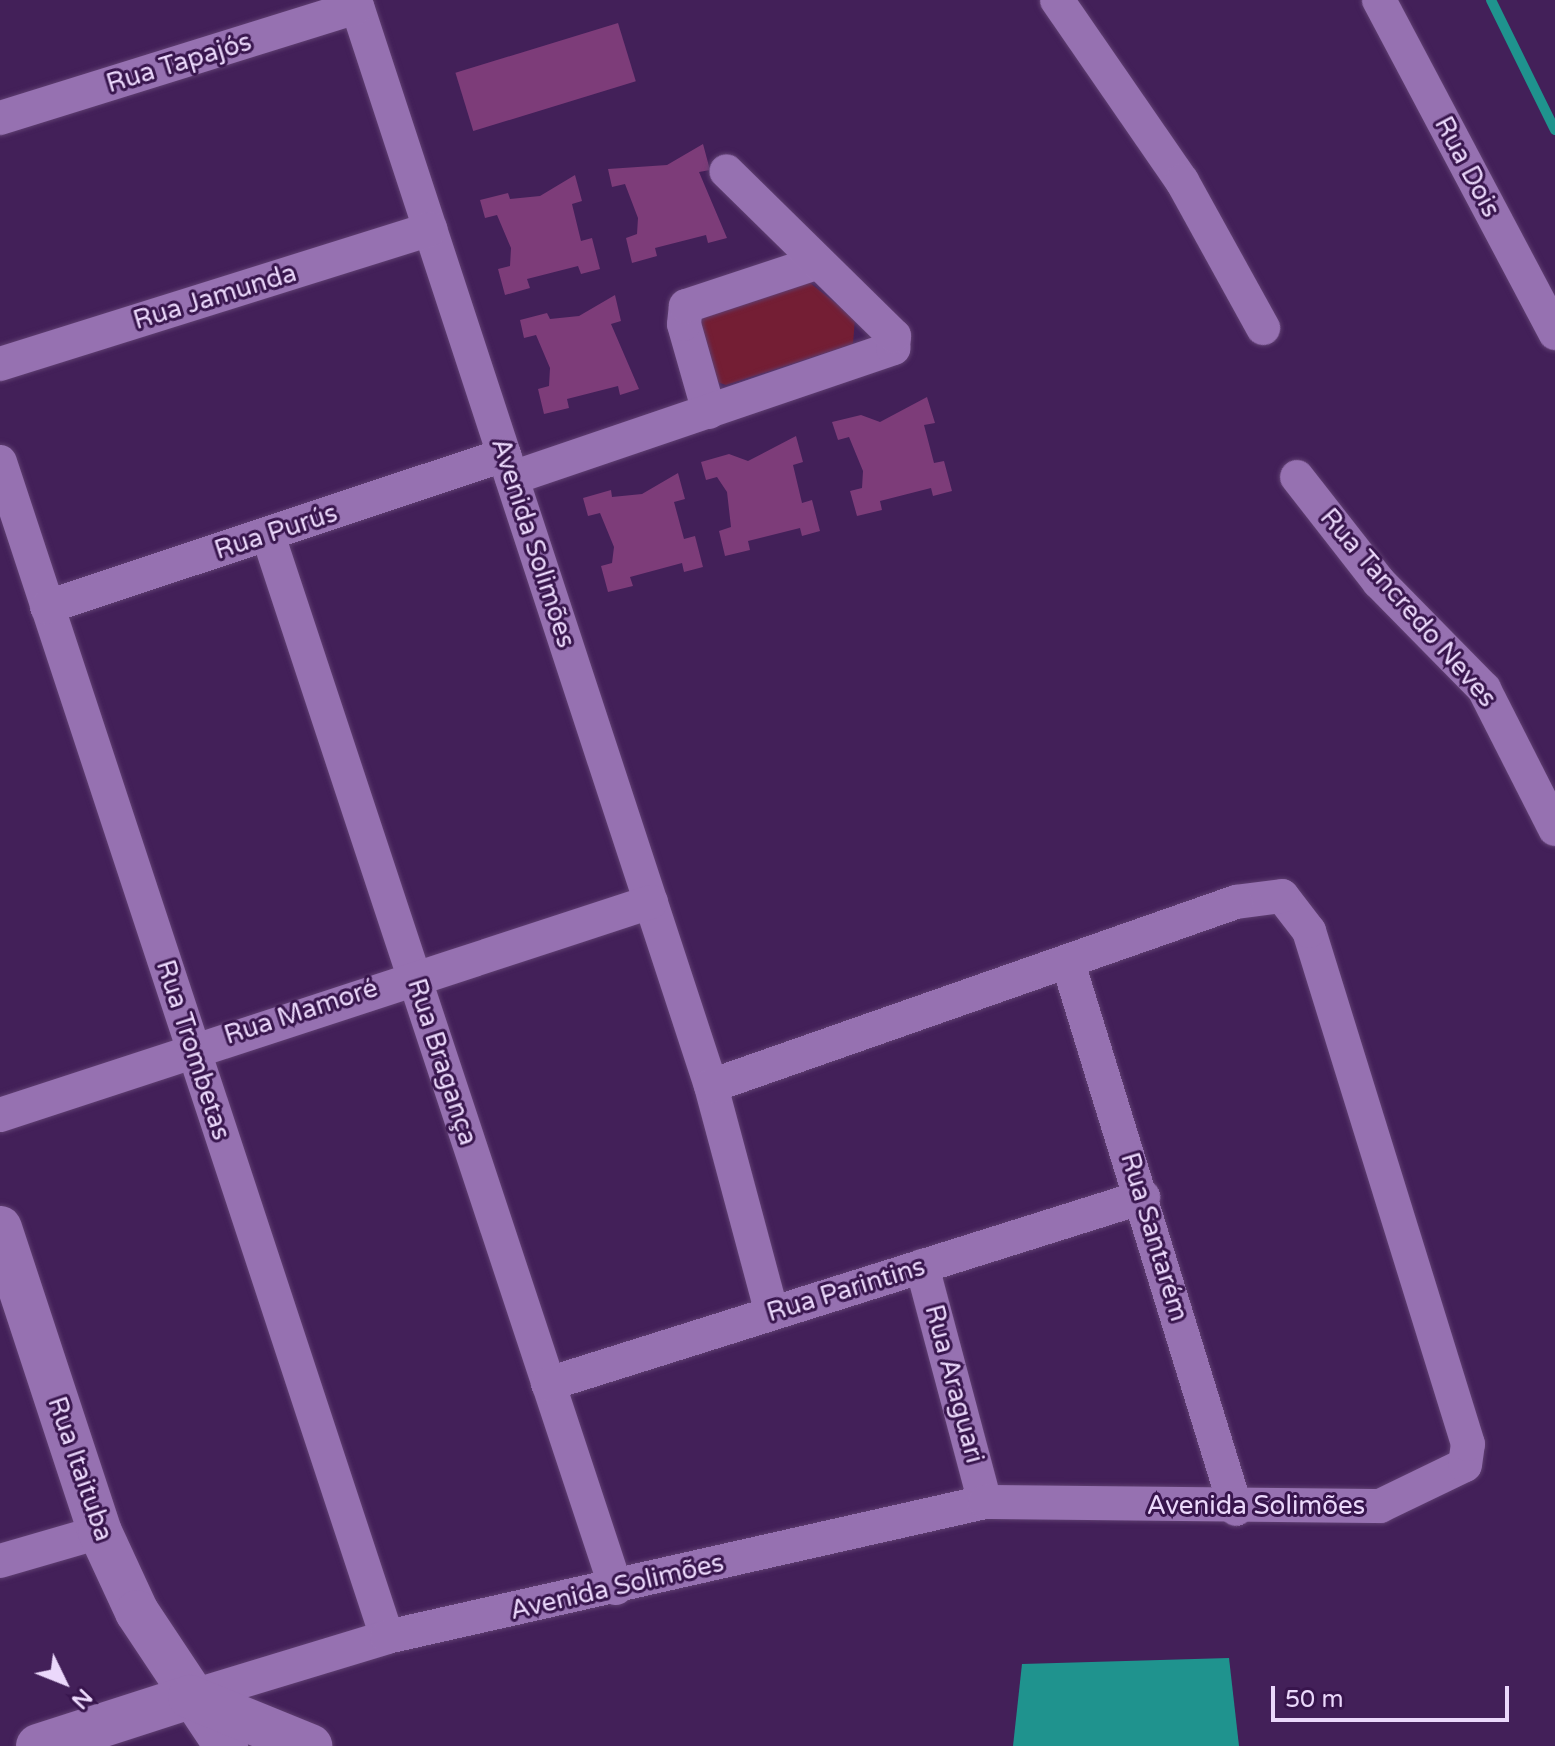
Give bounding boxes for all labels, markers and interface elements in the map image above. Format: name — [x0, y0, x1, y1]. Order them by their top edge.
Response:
street label: Rua Tapajós — [103, 26, 255, 100]
street label: Rua Dois — [1428, 111, 1506, 223]
street label: Rua Jamunda — [130, 257, 300, 337]
street label: Avenida Solimões — [484, 434, 582, 652]
street label: Rua Purús — [211, 498, 341, 566]
street label: Rua Tancredo Neves — [1313, 502, 1503, 714]
street label: Rua Trombetas — [149, 956, 237, 1144]
street label: Rua Mamoré — [220, 973, 382, 1051]
street label: Rua Bragança — [400, 975, 484, 1149]
street label: Rua Santarém — [1114, 1149, 1194, 1325]
street label: Rua Parintins — [763, 1251, 929, 1329]
street label: Rua Araguari — [918, 1301, 990, 1467]
street label: Rua Itaituba — [41, 1393, 119, 1545]
street label: Avenida Solimões — [1147, 1490, 1365, 1522]
street label: Avenida Solimões — [507, 1547, 727, 1627]
north arrow — [24, 1642, 104, 1722]
scale bar — [1275, 1670, 1513, 1720]
text: N — [66, 1683, 97, 1714]
text: 50 m — [1285, 1685, 1343, 1714]

